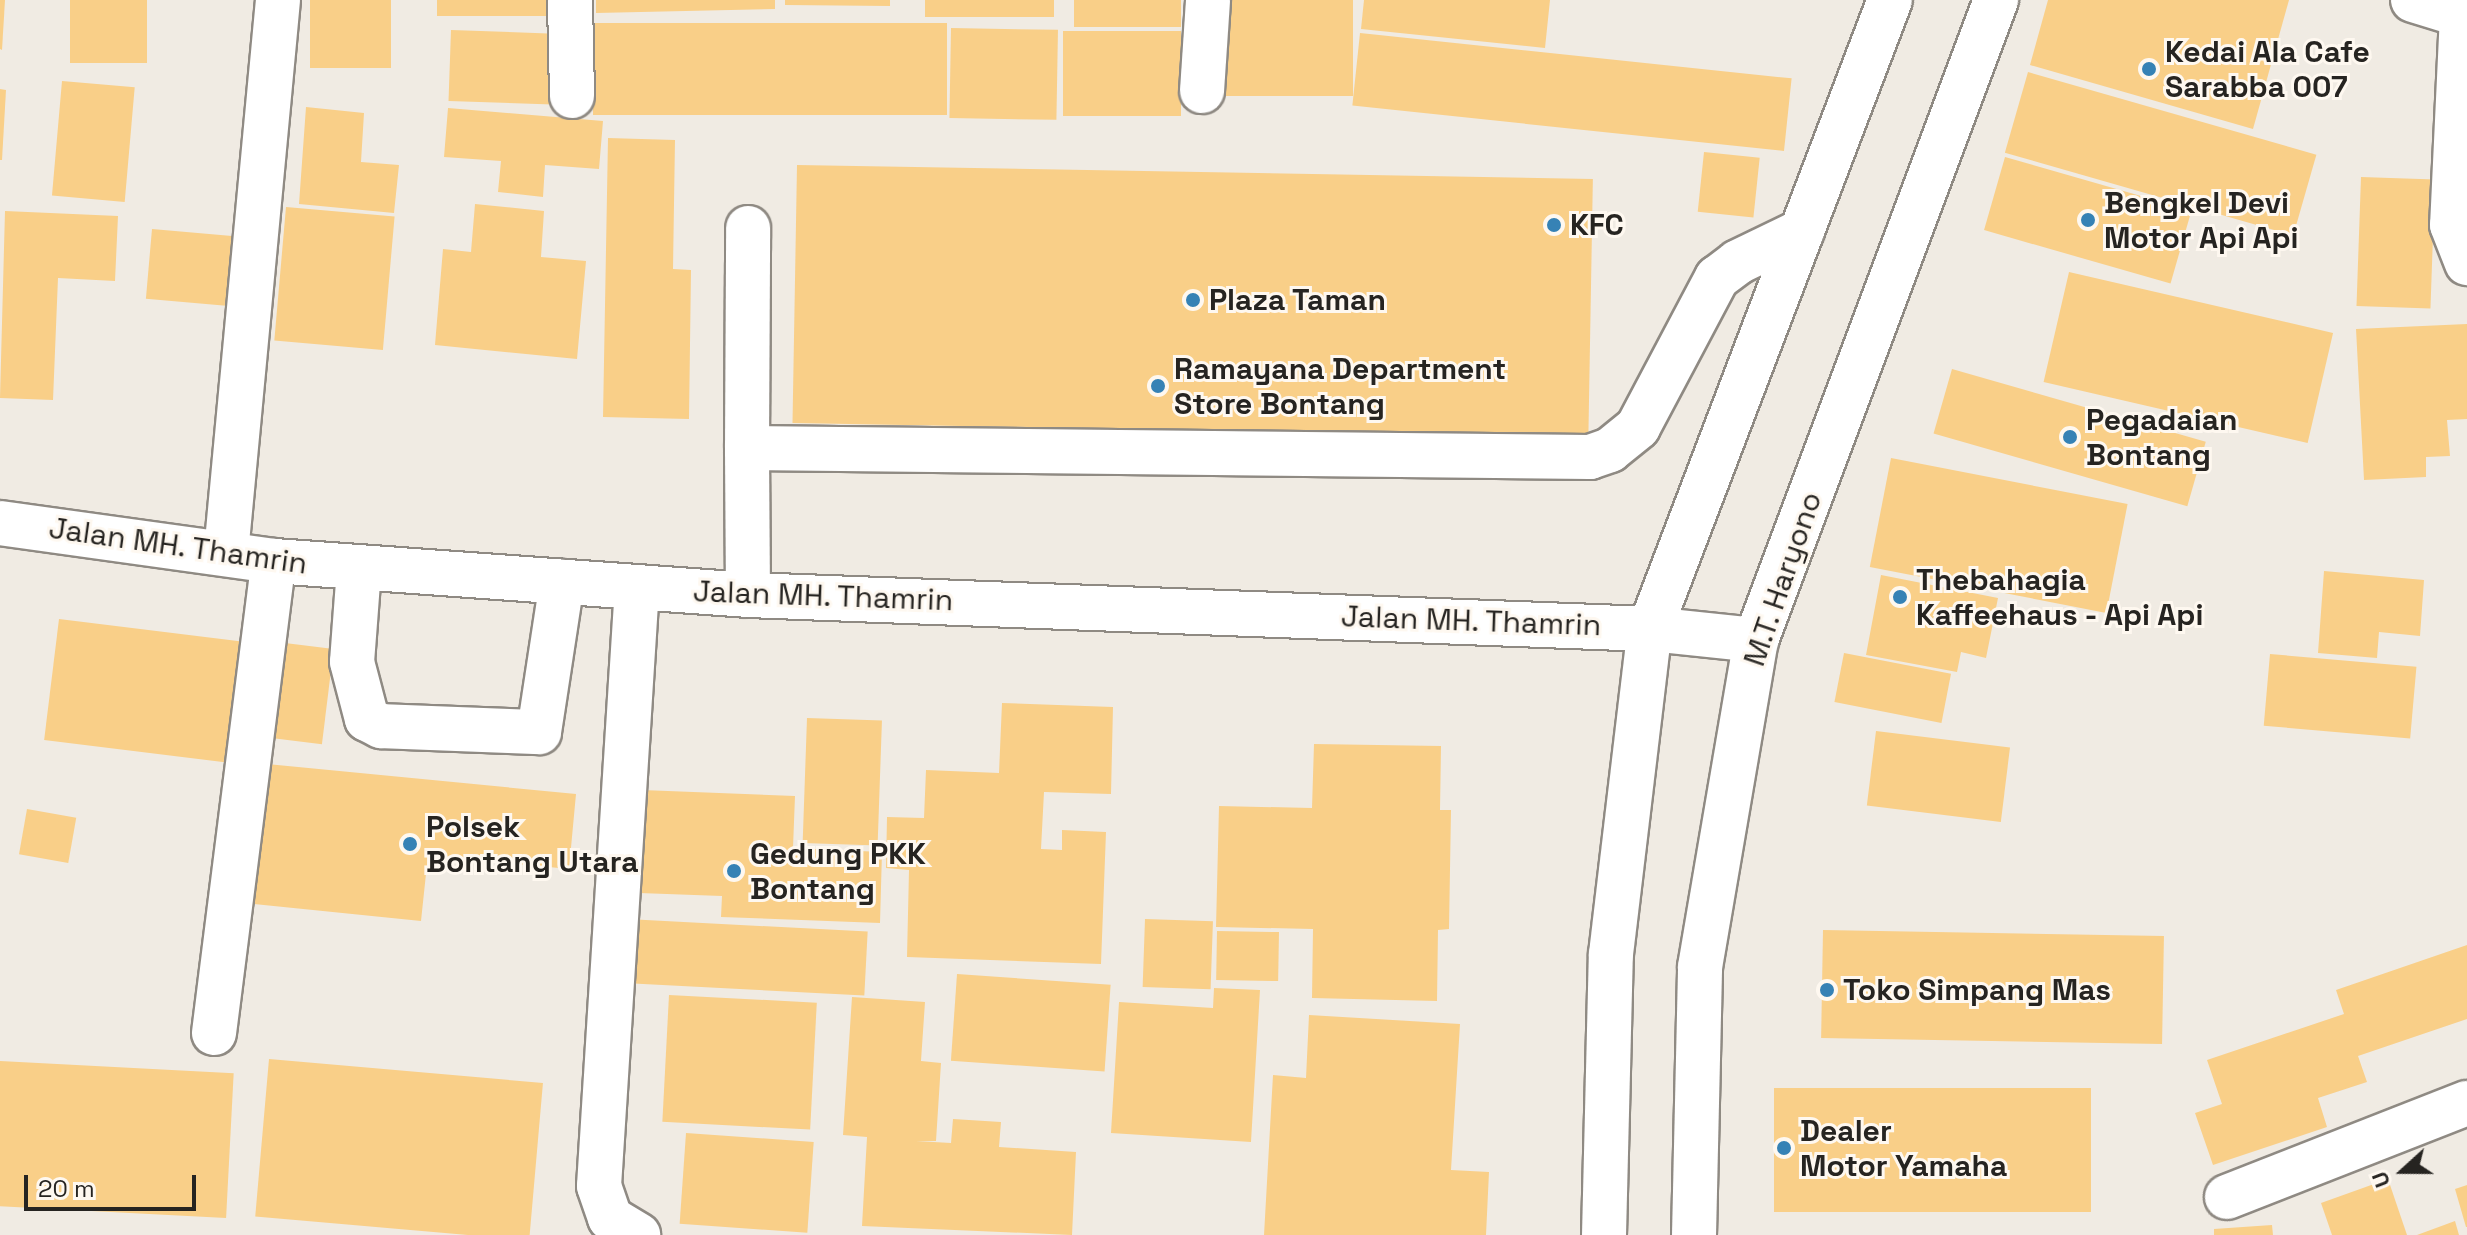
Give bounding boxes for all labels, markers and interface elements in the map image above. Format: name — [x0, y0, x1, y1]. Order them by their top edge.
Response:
place label: Kedai Ala Cafe Sarabba 007 — [2165, 34, 2370, 104]
marker: Kedai Ala Cafe Sarabba 007 — [2140, 60, 2158, 78]
place label: Bengkel Devi Motor Api Api — [2104, 185, 2299, 256]
place label: KFC — [1570, 207, 1624, 243]
marker: Bengkel Devi Motor Api Api — [2079, 211, 2097, 229]
marker: KFC — [1545, 216, 1563, 234]
place label: Plaza Taman — [1209, 282, 1387, 318]
marker: Plaza Taman — [1184, 291, 1202, 309]
place label: Ramayana Department Store Bontang — [1174, 351, 1506, 422]
marker: Ramayana Department Store Bontang — [1149, 377, 1167, 395]
place label: Pegadaian Bontang — [2086, 402, 2238, 472]
marker: Pegadaian Bontang — [2061, 428, 2079, 446]
street label: M.T. Haryono — [1736, 487, 1830, 671]
street label: Jalan MH. Thamrin — [46, 510, 310, 582]
place label: Thebahagia Kaffeehaus - Api Api — [1916, 562, 2206, 632]
street label: Jalan MH. Thamrin — [691, 573, 955, 619]
marker: Thebahagia Kaffeehaus - Api Api — [1891, 588, 1909, 606]
street label: Jalan MH. Thamrin — [1339, 598, 1603, 644]
place label: Polsek Bontang Utara — [426, 809, 639, 880]
marker: Polsek Bontang Utara — [401, 835, 419, 853]
place label: Gedung PKK Bontang — [750, 836, 926, 906]
marker: Gedung PKK Bontang — [725, 862, 743, 880]
place label: Toko Simpang Mas — [1843, 972, 2111, 1008]
marker: Toko Simpang Mas — [1818, 981, 1836, 999]
place label: Dealer Motor Yamaha — [1800, 1113, 2008, 1184]
north arrow — [2363, 1131, 2443, 1211]
marker: Dealer Motor Yamaha — [1775, 1139, 1793, 1157]
scale bar — [28, 1159, 200, 1209]
text: U — [2365, 1168, 2396, 1192]
text: 20 m — [38, 1173, 95, 1204]

